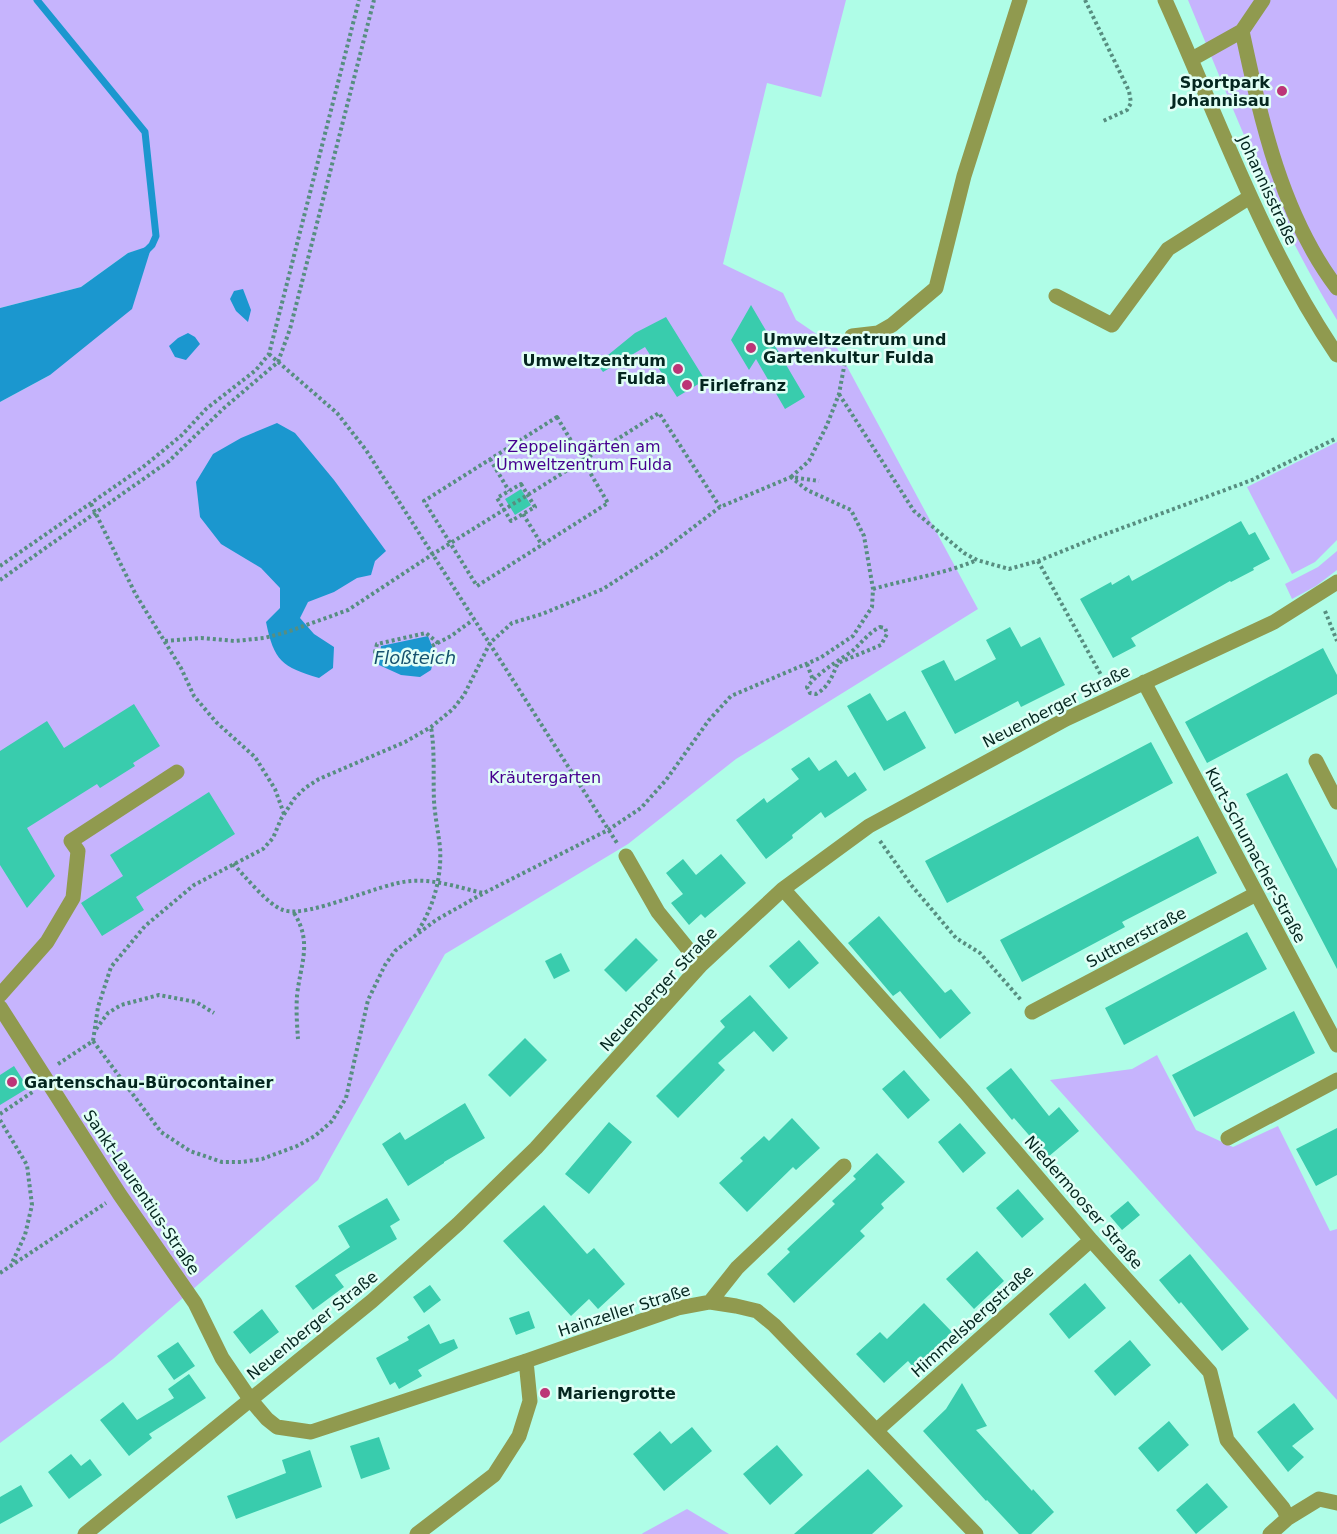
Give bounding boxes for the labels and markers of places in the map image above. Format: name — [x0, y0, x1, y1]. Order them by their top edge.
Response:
place label: Sportpark Johannisau — [1170, 73, 1270, 110]
marker: Sportpark Johannisau — [1275, 84, 1289, 98]
place label: Umweltzentrum und Gartenkultur Fulda — [763, 330, 946, 367]
marker: Umweltzentrum und Gartenkultur Fulda — [744, 341, 758, 355]
place label: Umweltzentrum Fulda — [522, 351, 666, 388]
marker: Umweltzentrum Fulda — [671, 362, 685, 376]
place label: Firlefranz — [699, 376, 786, 395]
marker: Firlefranz — [680, 378, 694, 392]
place label: Gartenschau-Bürocontainer — [24, 1073, 273, 1092]
marker: Gartenschau-Bürocontainer — [5, 1075, 19, 1089]
place label: Mariengrotte — [557, 1384, 676, 1403]
marker: Mariengrotte — [538, 1386, 552, 1400]

